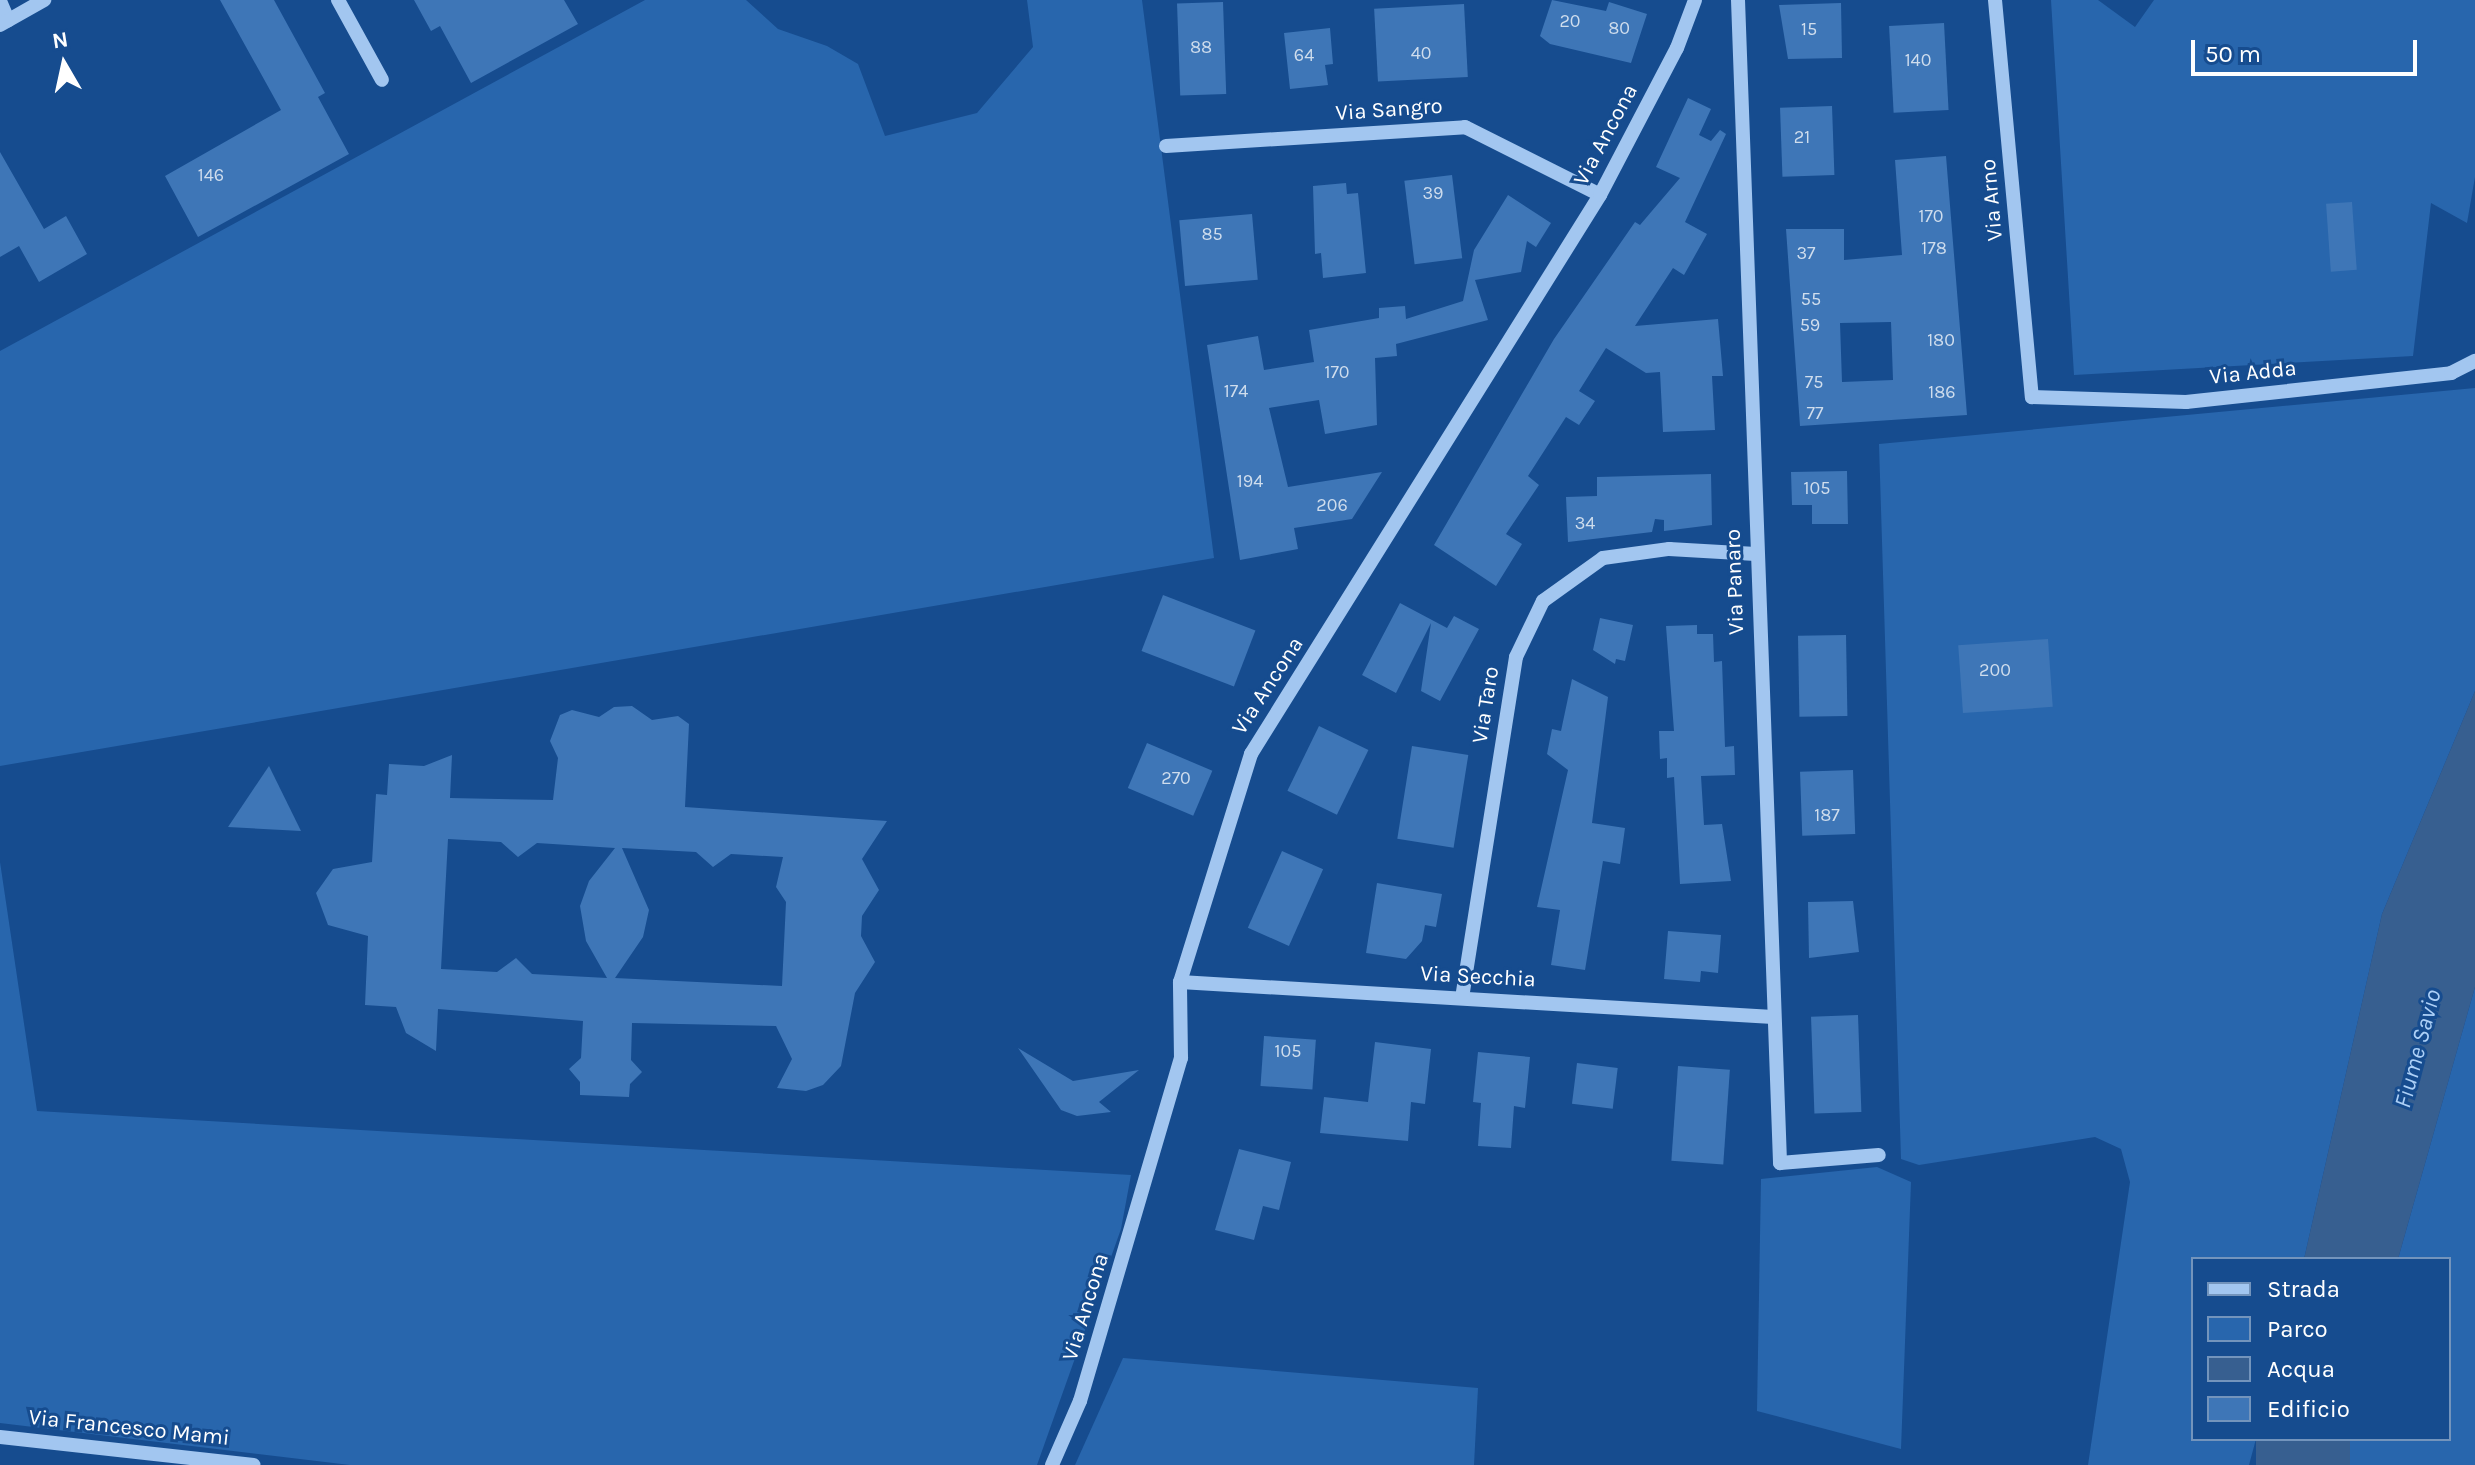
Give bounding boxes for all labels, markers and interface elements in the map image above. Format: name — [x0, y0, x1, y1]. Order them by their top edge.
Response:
house number: 20 — [1559, 10, 1581, 32]
house number: 80 — [1608, 17, 1630, 39]
house number: 15 — [1801, 18, 1817, 40]
north arrow — [24, 24, 104, 104]
scale bar — [2195, 24, 2421, 74]
text: N — [50, 26, 70, 54]
house number: 88 — [1190, 36, 1212, 58]
text: 50 m — [2205, 40, 2261, 68]
house number: 40 — [1411, 42, 1431, 64]
house number: 64 — [1294, 44, 1314, 66]
house number: 140 — [1905, 49, 1931, 71]
street label: Via Ancona — [1568, 80, 1644, 190]
street label: Via Sangro — [1335, 93, 1443, 127]
house number: 21 — [1794, 126, 1810, 148]
street label: Via Arno — [1975, 158, 2009, 242]
house number: 146 — [198, 164, 224, 186]
house number: 39 — [1422, 182, 1444, 204]
house number: 170 — [1918, 205, 1944, 227]
house number: 85 — [1201, 223, 1223, 245]
house number: 178 — [1921, 237, 1947, 259]
house number: 37 — [1796, 242, 1816, 264]
house number: 55 — [1801, 288, 1821, 310]
house number: 59 — [1800, 314, 1820, 336]
house number: 180 — [1927, 329, 1955, 351]
street label: Via Adda — [2208, 355, 2298, 391]
house number: 170 — [1324, 361, 1350, 383]
house number: 75 — [1805, 371, 1823, 393]
house number: 174 — [1224, 380, 1248, 402]
house number: 186 — [1928, 381, 1956, 403]
house number: 77 — [1807, 402, 1823, 424]
house number: 194 — [1237, 470, 1263, 492]
house number: 105 — [1804, 477, 1830, 499]
house number: 206 — [1316, 494, 1348, 516]
house number: 34 — [1575, 512, 1595, 534]
street label: Via Panaro — [1720, 529, 1750, 635]
street label: Via Ancona — [1227, 632, 1309, 740]
house number: 200 — [1979, 659, 2011, 681]
street label: Via Taro — [1467, 665, 1505, 745]
house number: 270 — [1161, 767, 1191, 789]
house number: 187 — [1814, 804, 1840, 826]
street label: Via Secchia — [1420, 961, 1536, 993]
water label: Fiume Savio — [2388, 987, 2448, 1111]
house number: 105 — [1275, 1040, 1301, 1062]
street label: Via Ancona — [1057, 1250, 1115, 1364]
legend — [2191, 1257, 2451, 1441]
text: Strada — [2267, 1275, 2340, 1303]
text: Parco — [2267, 1315, 2328, 1343]
text: Acqua — [2267, 1355, 2335, 1383]
text: Edificio — [2267, 1395, 2350, 1423]
street label: Via Francesco Mami — [27, 1404, 231, 1452]

